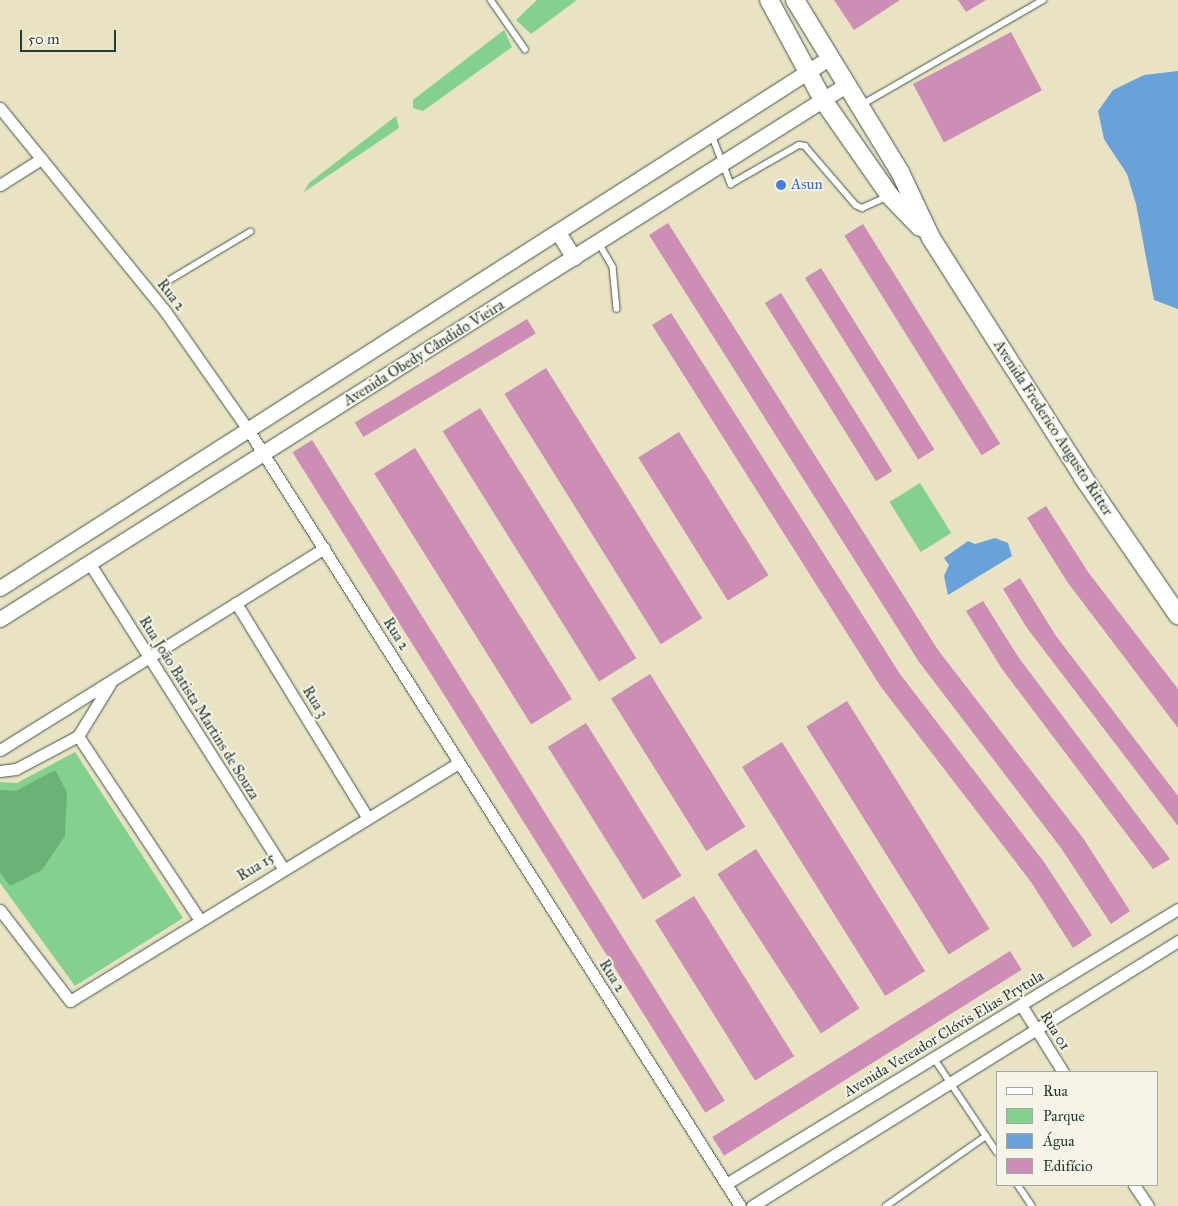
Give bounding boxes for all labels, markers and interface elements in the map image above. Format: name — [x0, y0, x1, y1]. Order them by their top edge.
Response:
scale bar — [22, 20, 119, 52]
text: 50 m — [28, 30, 60, 48]
place label: Asun — [791, 176, 823, 194]
marker: Asun — [775, 179, 787, 191]
street label: Rua 2 — [153, 276, 189, 314]
street label: Avenida Obedy Cândido Vieira — [340, 296, 508, 410]
street label: Avenida Frederico Augusto Ritter — [989, 337, 1117, 519]
street label: Rua João Batista Martins de Souza — [135, 613, 263, 803]
street label: Rua 2 — [379, 614, 413, 654]
street label: Rua 3 — [298, 683, 332, 721]
street label: Rua 15 — [234, 849, 278, 885]
street label: Rua 2 — [595, 956, 629, 996]
street label: Avenida Vereador Clóvis Elias Prytula — [841, 967, 1047, 1101]
street label: Rua 01 — [1036, 1008, 1074, 1054]
legend — [996, 1071, 1158, 1186]
text: Rua — [1043, 1082, 1068, 1100]
text: Parque — [1043, 1107, 1085, 1125]
text: Água — [1043, 1132, 1075, 1150]
text: Edifício — [1043, 1157, 1093, 1175]

